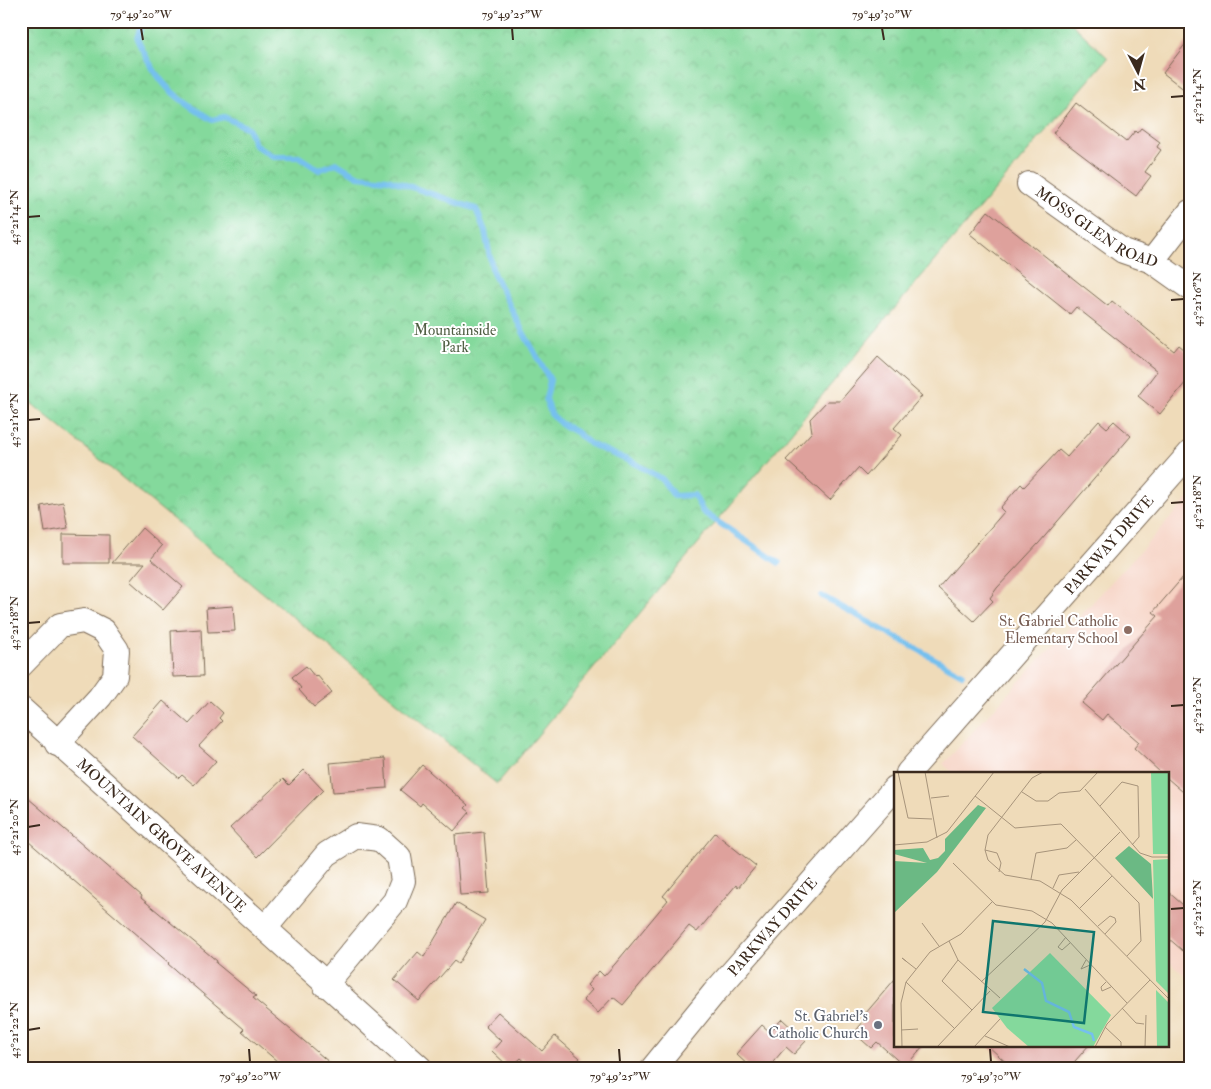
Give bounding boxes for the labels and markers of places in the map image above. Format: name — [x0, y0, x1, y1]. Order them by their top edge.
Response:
place label: St. Gabriel Catholic Elementary School — [999, 612, 1118, 648]
marker: St. Gabriel Catholic Elementary School — [1122, 624, 1134, 636]
place label: St. Gabriel's Catholic Church — [768, 1007, 868, 1043]
marker: St. Gabriel's Catholic Church — [872, 1019, 884, 1031]

